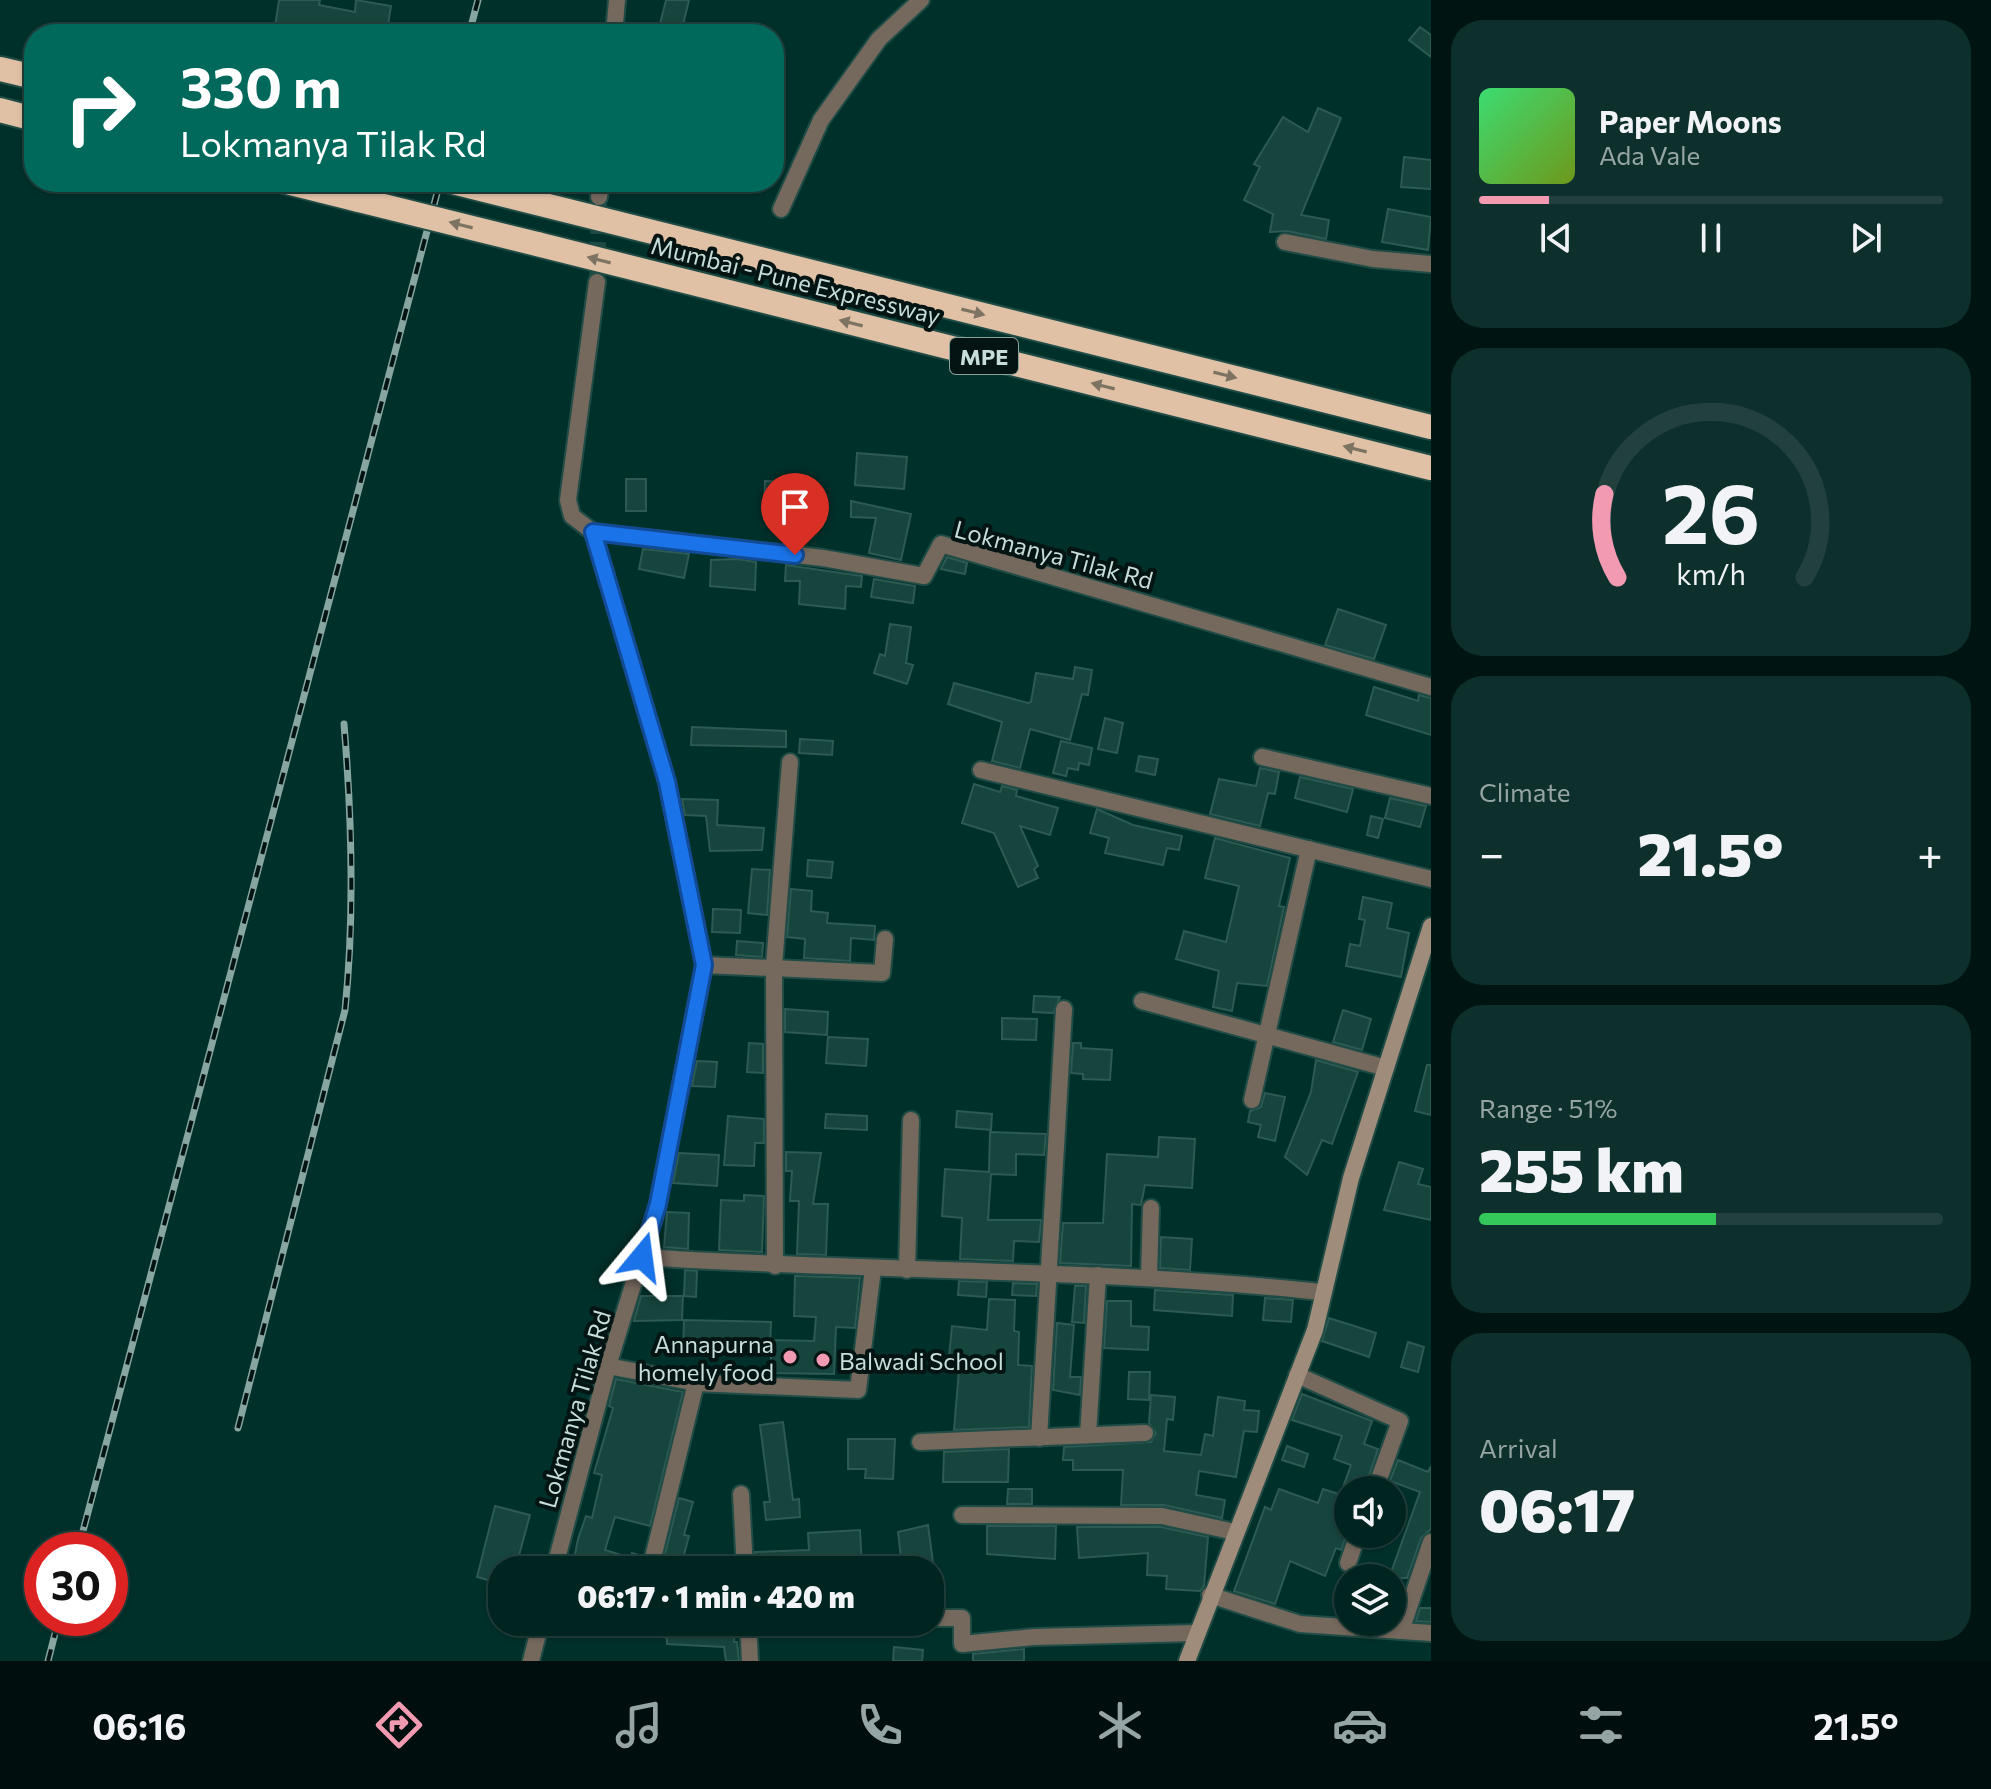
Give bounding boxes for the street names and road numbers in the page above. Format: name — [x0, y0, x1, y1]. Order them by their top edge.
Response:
street label: Mumbai - Pune Expressway — [648, 230, 944, 330]
road number: MPE — [950, 338, 1018, 374]
street label: Lokmanya Tilak Rd — [952, 514, 1156, 594]
street label: Lokmanya Tilak Rd — [532, 1307, 616, 1511]

